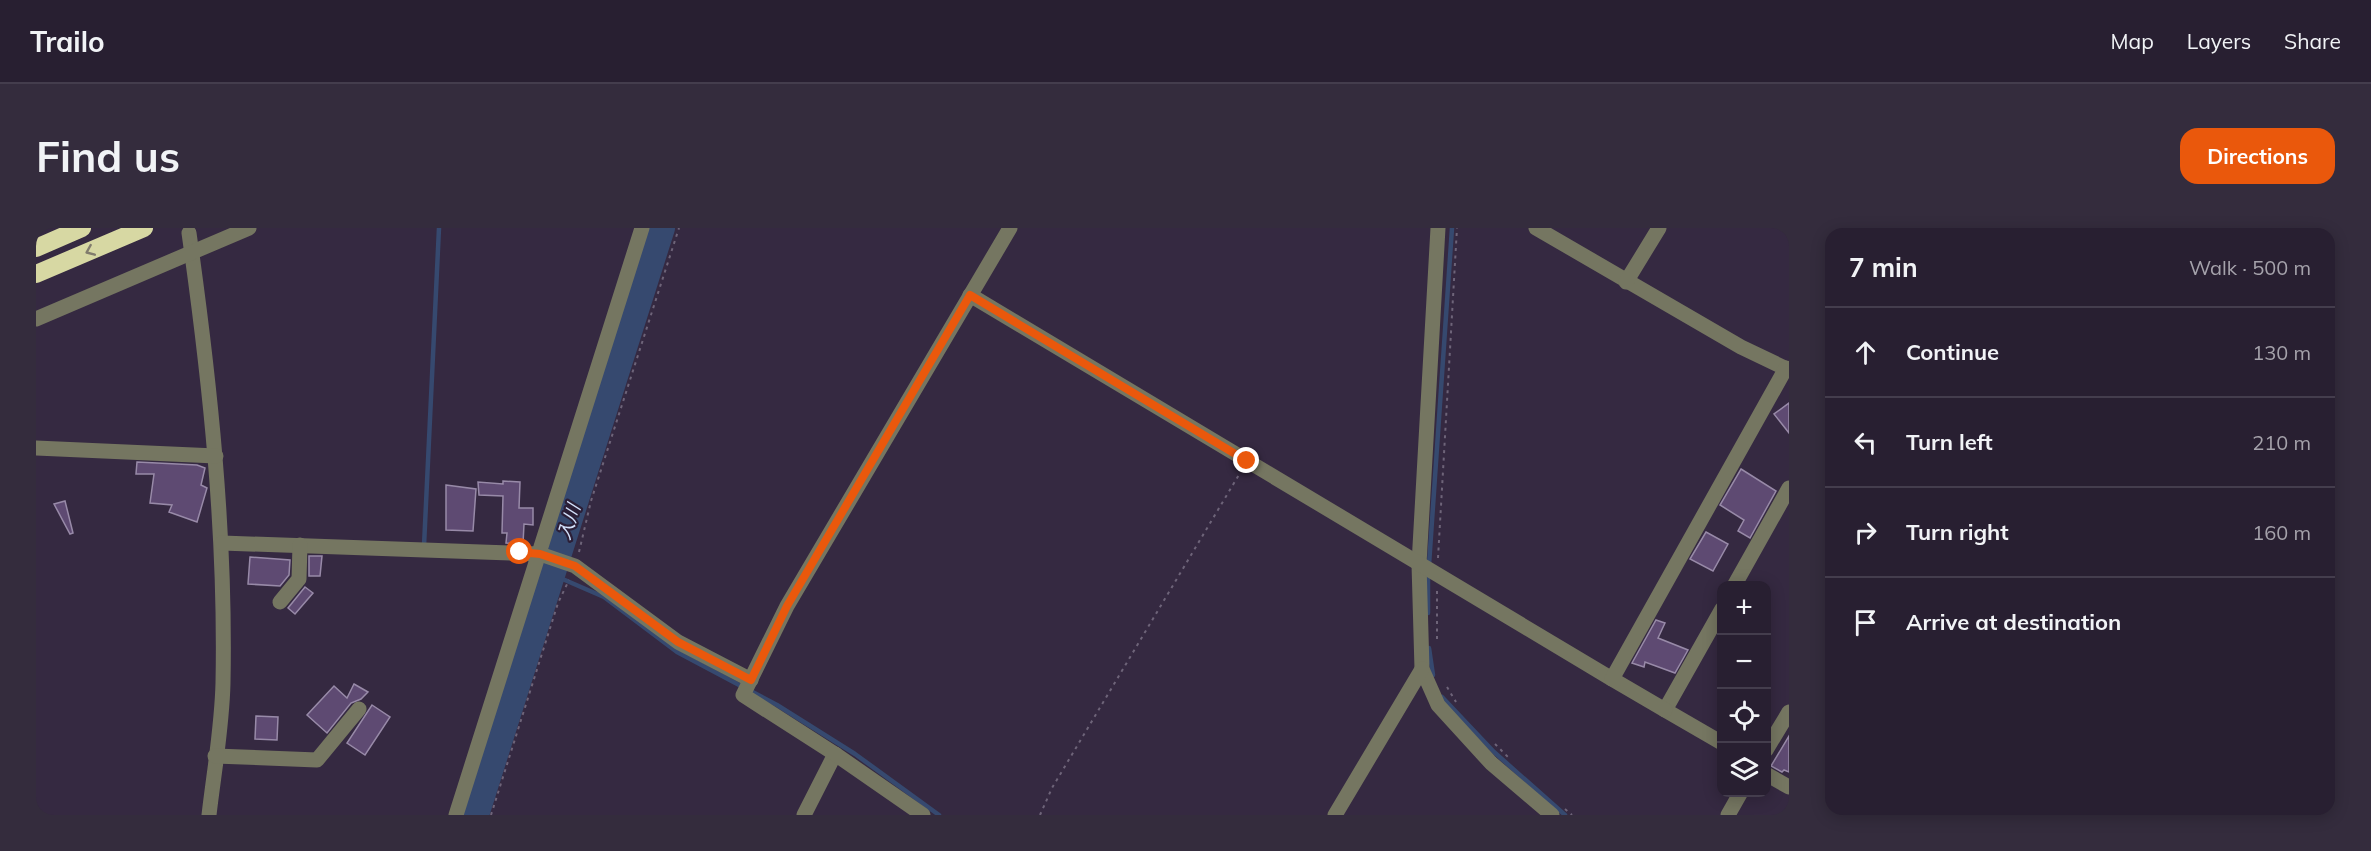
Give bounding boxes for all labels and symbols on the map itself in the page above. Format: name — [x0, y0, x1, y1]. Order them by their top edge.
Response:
one-way arrow — [86, 244, 97, 256]
route end — [1233, 447, 1259, 473]
water label: 入川 — [552, 499, 586, 543]
route start — [506, 538, 532, 564]

